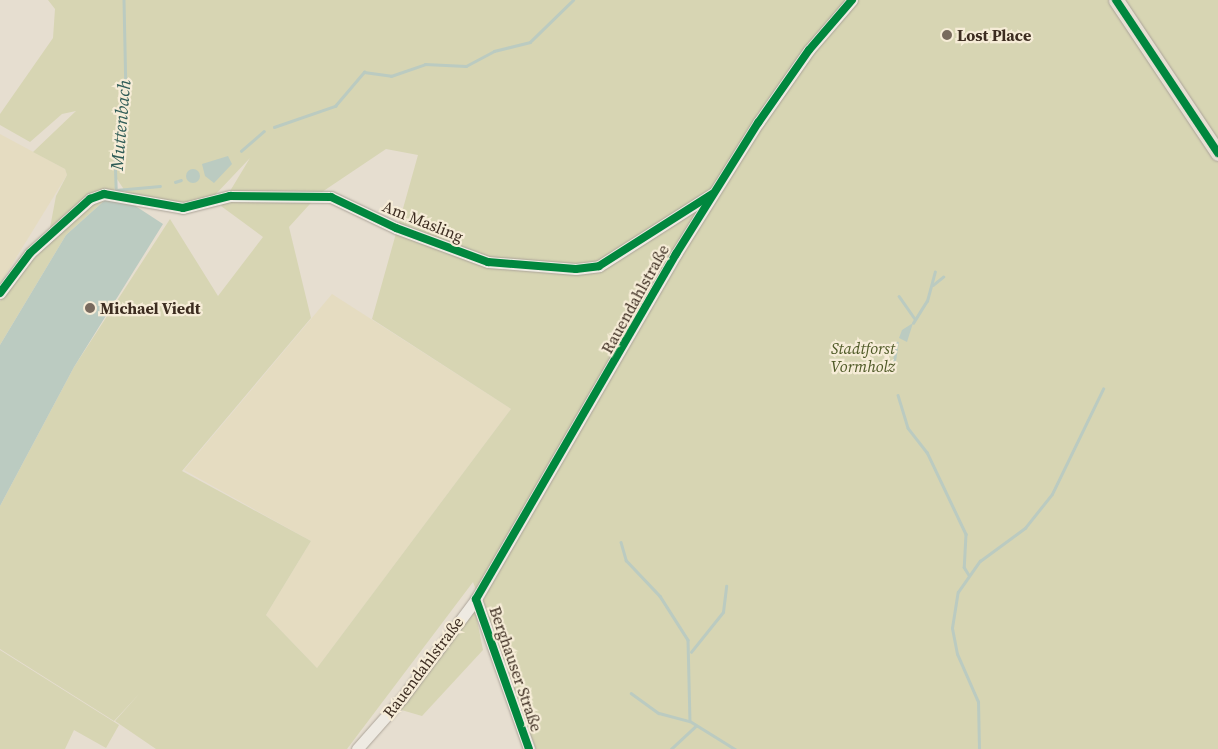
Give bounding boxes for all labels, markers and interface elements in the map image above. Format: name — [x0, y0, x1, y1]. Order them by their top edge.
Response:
place label: Lost Place — [957, 25, 1031, 45]
marker: Lost Place — [941, 29, 953, 41]
water label: Muttenbach — [106, 79, 136, 171]
street label: Am Masling — [380, 196, 466, 246]
street label: Rauendahlstraße — [597, 241, 673, 357]
place label: Michael Viedt — [100, 298, 201, 318]
marker: Michael Viedt — [84, 302, 96, 314]
park label: Stadtforst Vormholz — [831, 338, 895, 376]
street label: Berghauser Straße — [486, 604, 546, 734]
street label: Rauendahlstraße — [379, 613, 467, 721]

